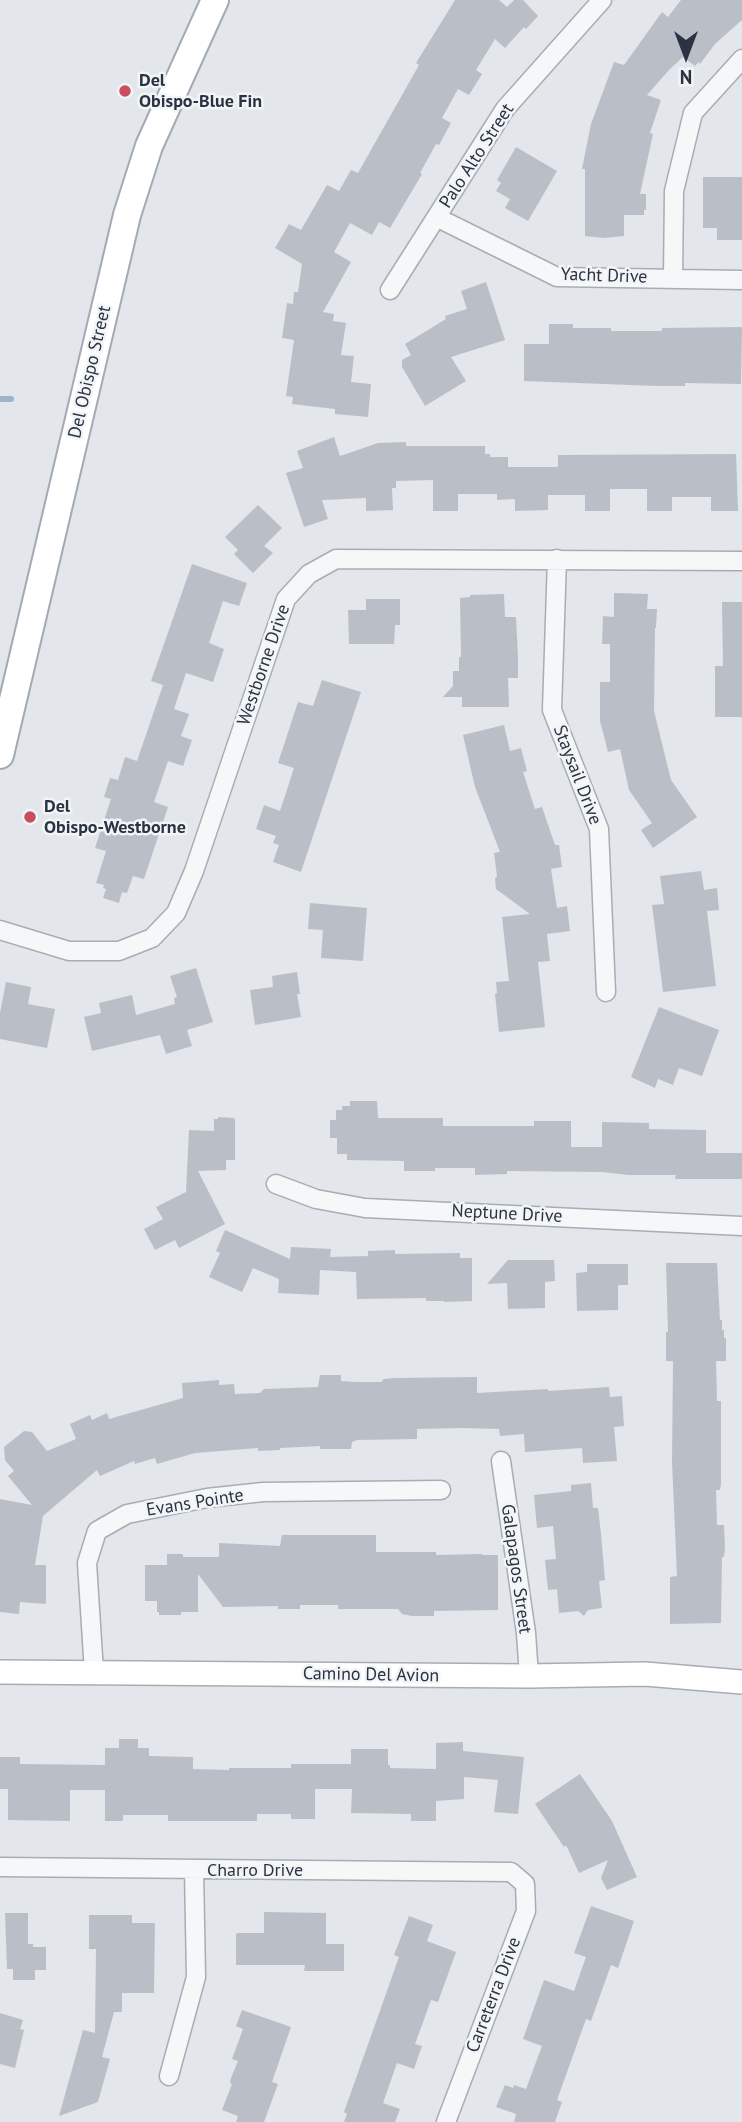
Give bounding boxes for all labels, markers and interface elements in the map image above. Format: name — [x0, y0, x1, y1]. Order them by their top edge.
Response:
north arrow — [651, 21, 721, 91]
text: N — [680, 65, 692, 89]
place label: Del Obispo-Blue Fin — [139, 70, 262, 112]
marker: Del Obispo-Blue Fin — [117, 83, 133, 99]
street label: Palo Alto Street — [435, 100, 519, 212]
street label: Yacht Drive — [560, 264, 648, 288]
street label: Del Obispo Street — [64, 304, 116, 440]
street label: Westborne Drive — [233, 602, 295, 728]
street label: Staysail Drive — [548, 722, 606, 828]
place label: Del Obispo-Westborne — [44, 796, 186, 838]
marker: Del Obispo-Westborne — [22, 809, 38, 825]
street label: Neptune Drive — [451, 1200, 563, 1228]
street label: Evans Pointe — [145, 1485, 245, 1521]
street label: Galapagos Street — [496, 1503, 536, 1635]
street label: Camino Del Avion — [303, 1663, 439, 1687]
street label: Charro Drive — [207, 1860, 303, 1882]
street label: Carreterra Drive — [462, 1934, 526, 2056]

